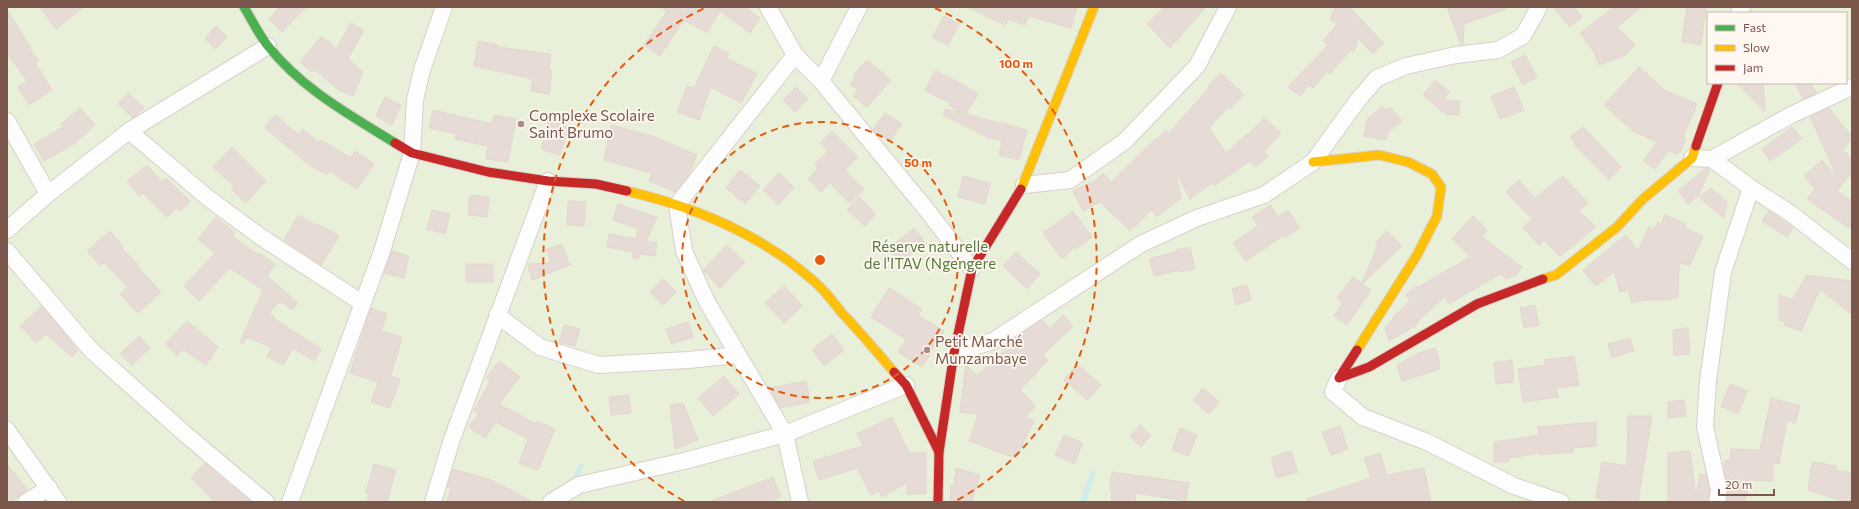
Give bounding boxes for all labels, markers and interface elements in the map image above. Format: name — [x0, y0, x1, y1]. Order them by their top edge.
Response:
legend — [1707, 12, 1847, 84]
text: Fast — [1743, 20, 1766, 34]
text: Slow — [1743, 40, 1770, 54]
text: 100 m — [999, 56, 1033, 70]
text: Jam — [1743, 60, 1763, 75]
place label: Complexe Scolaire Saint Brumo — [529, 106, 655, 141]
marker: Complexe Scolaire Saint Brumo — [516, 119, 526, 129]
text: 50 m — [904, 155, 932, 169]
park label: Réserve naturelle de l'ITAV (Ngengere — [864, 237, 996, 272]
centre of rings — [813, 253, 827, 267]
place label: Petit Marché Munzambaye — [935, 332, 1027, 367]
marker: Petit Marché Munzambaye — [922, 345, 932, 355]
scale bar — [1719, 471, 1774, 497]
text: 20 m — [1725, 477, 1752, 491]

